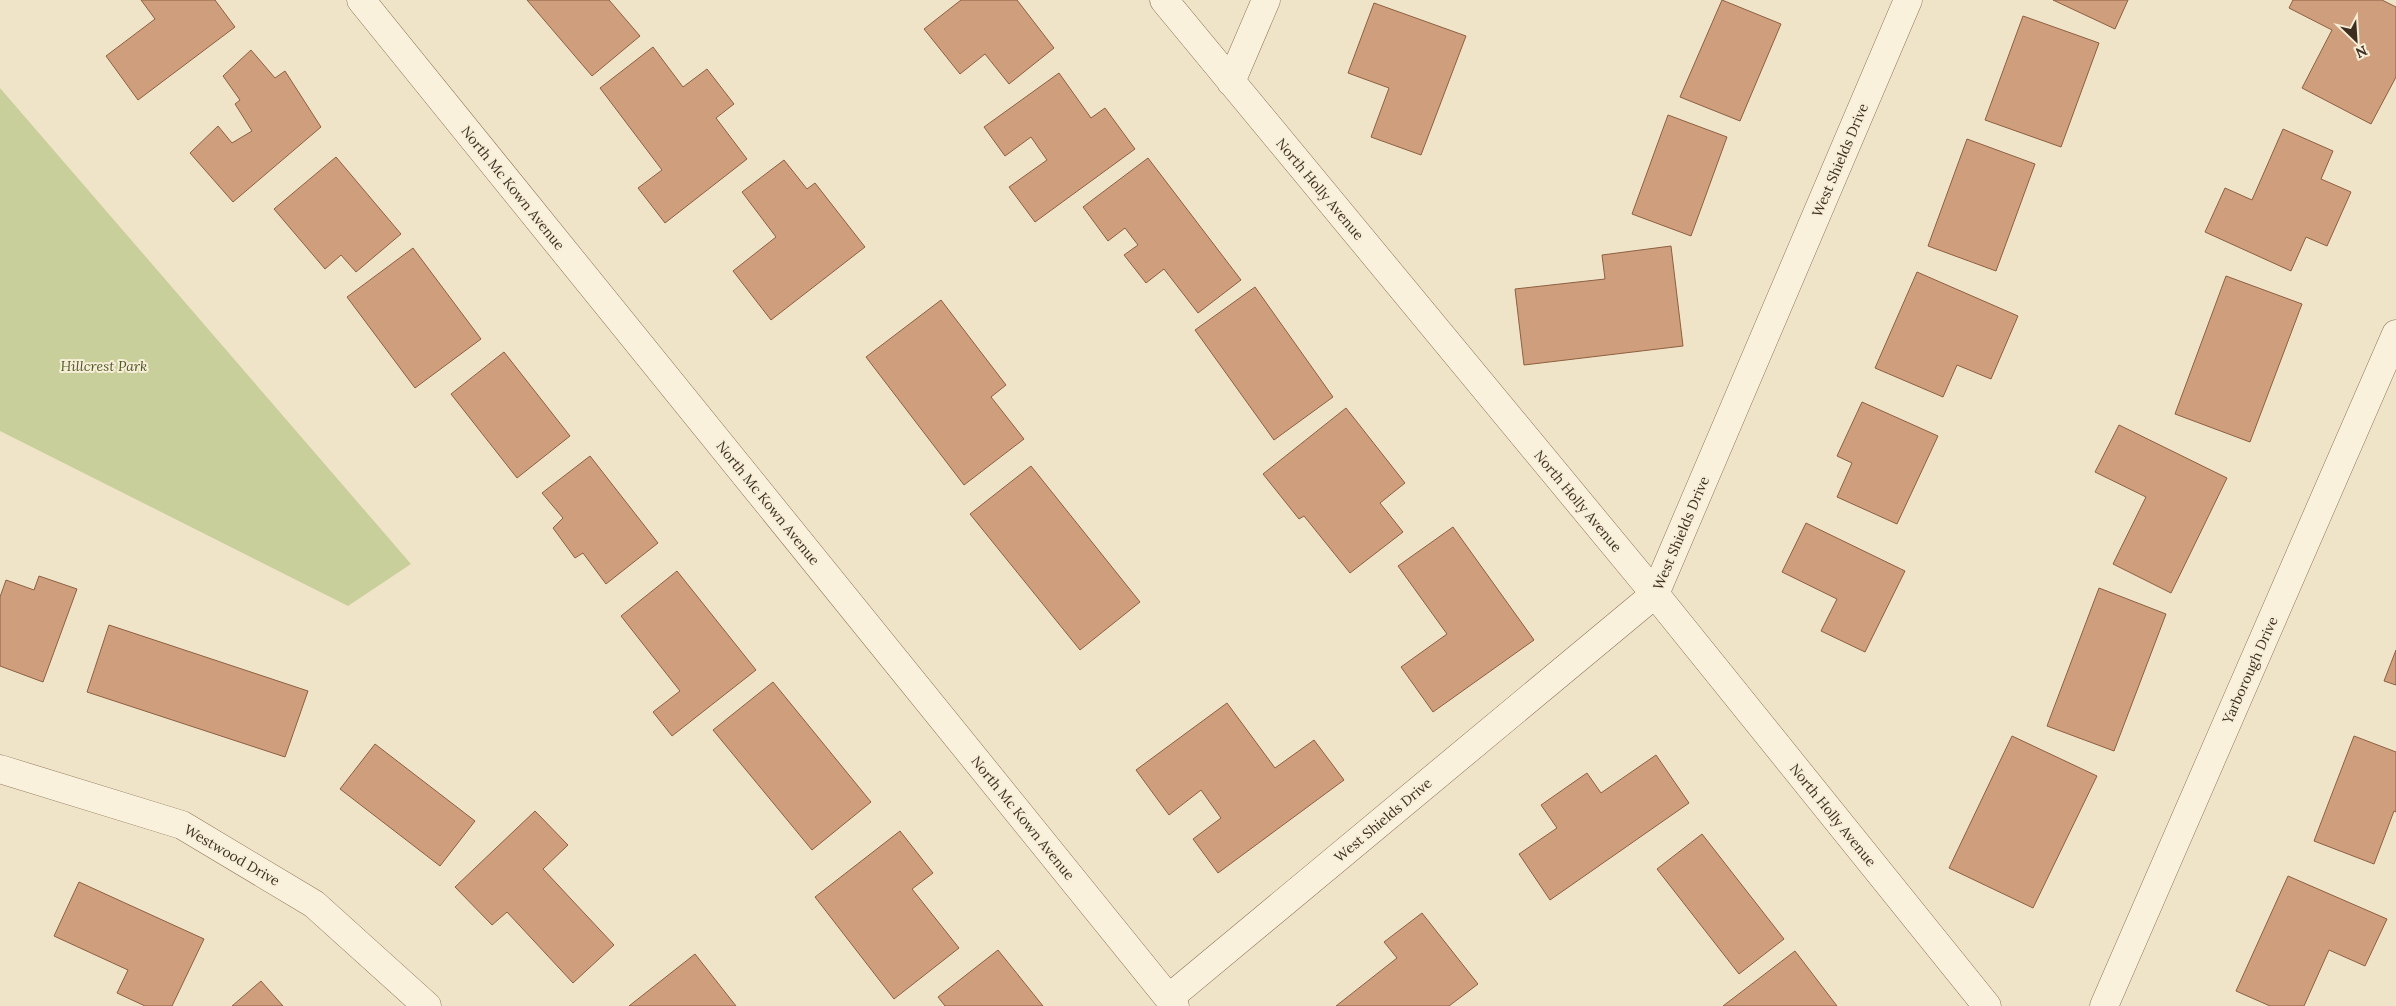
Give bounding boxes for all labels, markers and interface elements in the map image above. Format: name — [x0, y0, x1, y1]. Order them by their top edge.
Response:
north arrow — [2331, 15, 2381, 65]
text: N — [2353, 41, 2370, 62]
street label: West Shields Drive — [1808, 100, 1872, 220]
street label: North Mc Kown Avenue — [457, 122, 569, 254]
street label: North Holly Avenue — [1272, 134, 1368, 244]
park label: Hillcrest Park — [61, 357, 147, 375]
street label: North Mc Kown Avenue — [712, 437, 824, 569]
street label: North Holly Avenue — [1530, 446, 1626, 556]
street label: West Shields Drive — [1649, 473, 1713, 593]
street label: Yarborough Drive — [2218, 613, 2282, 727]
street label: North Mc Kown Avenue — [967, 752, 1079, 884]
street label: North Holly Avenue — [1786, 760, 1880, 870]
street label: West Shields Drive — [1331, 774, 1436, 866]
street label: Westwood Drive — [181, 820, 283, 890]

